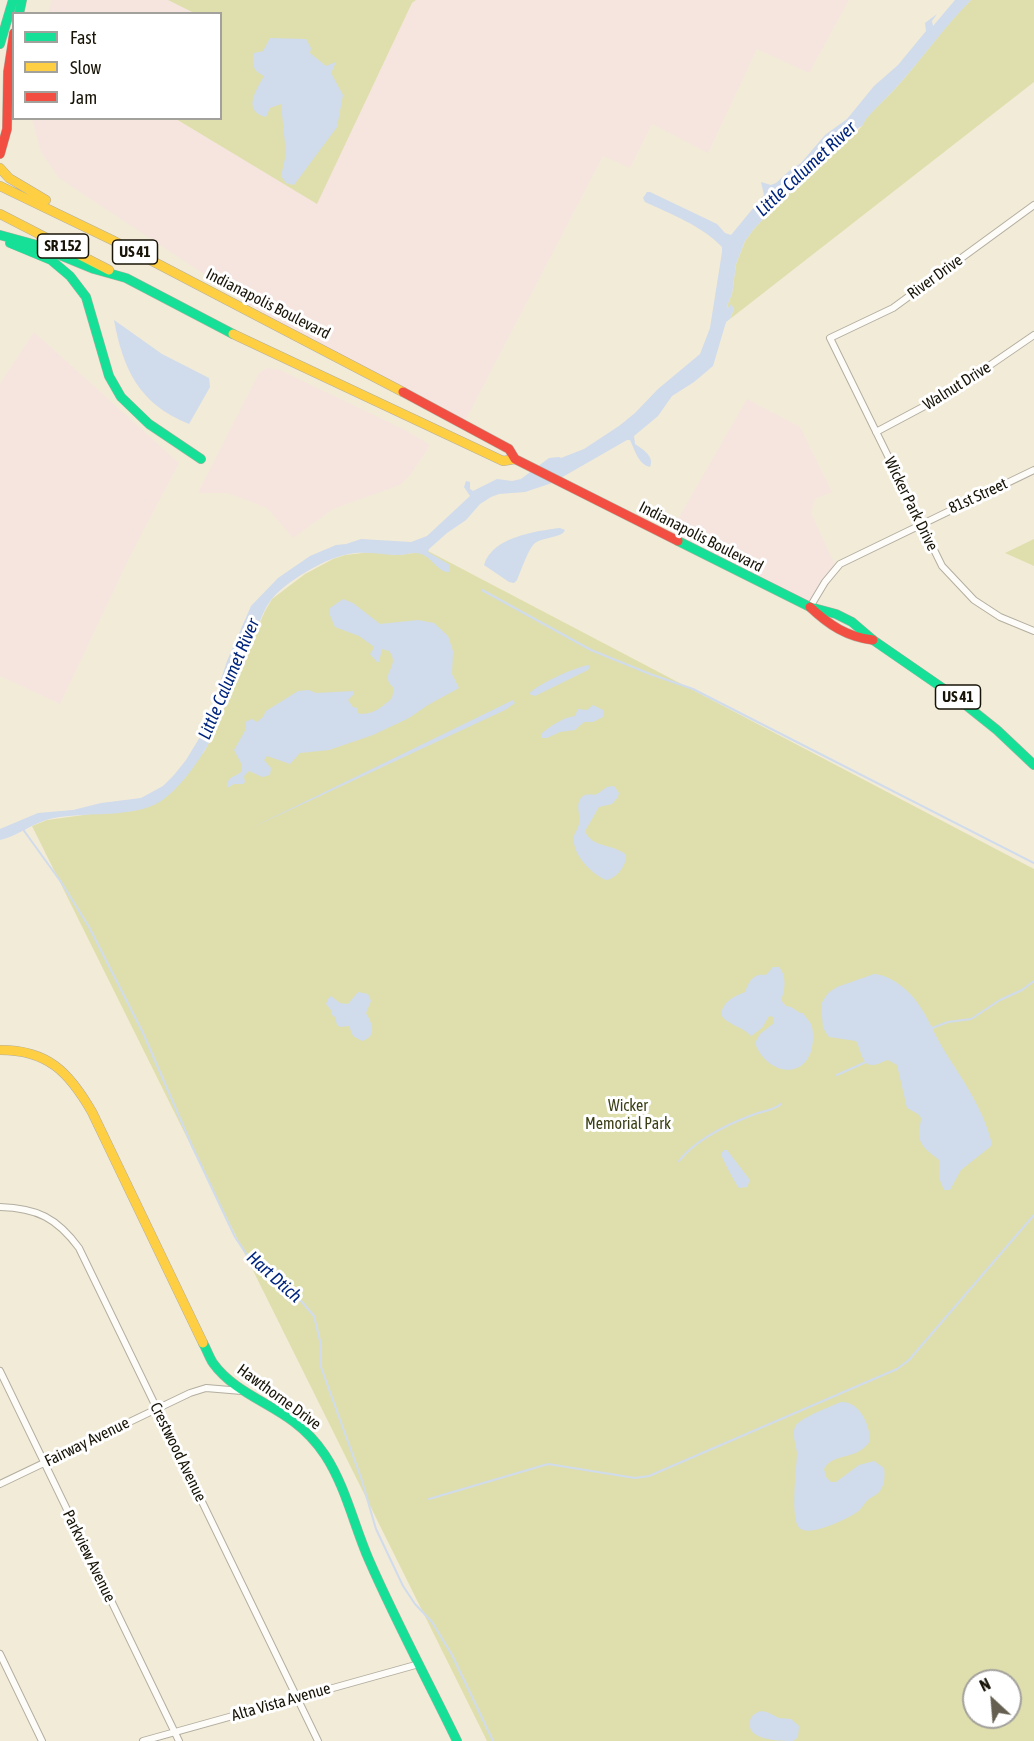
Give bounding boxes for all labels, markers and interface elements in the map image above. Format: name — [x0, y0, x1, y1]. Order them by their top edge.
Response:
legend — [12, 12, 222, 120]
text: Fast — [70, 27, 97, 48]
text: Slow — [70, 57, 101, 78]
text: Jam — [70, 87, 97, 108]
water label: Little Calumet River — [751, 117, 861, 221]
road number: SR 152 — [38, 234, 88, 258]
road number: US 41 — [112, 240, 158, 264]
street label: River Drive — [904, 251, 966, 303]
street label: Indianapolis Boulevard — [203, 264, 333, 344]
street label: Walnut Drive — [920, 358, 994, 414]
street label: Wicker Park Drive — [880, 454, 942, 554]
street label: 81st Street — [946, 474, 1010, 518]
street label: Indianapolis Boulevard — [636, 497, 766, 577]
water label: Little Calumet River — [194, 615, 264, 743]
road number: US 41 — [936, 685, 980, 709]
park label: Wicker Memorial Park — [585, 1096, 671, 1134]
water label: Hart Dtich — [242, 1247, 306, 1307]
street label: Hawthorne Drive — [233, 1360, 325, 1434]
street label: Crestwood Avenue — [146, 1399, 210, 1505]
street label: Fairway Avenue — [42, 1413, 132, 1471]
street label: Parkview Avenue — [58, 1507, 120, 1605]
north arrow — [962, 1669, 1022, 1729]
text: N — [977, 1674, 993, 1695]
street label: Alta Vista Avenue — [229, 1679, 333, 1725]

